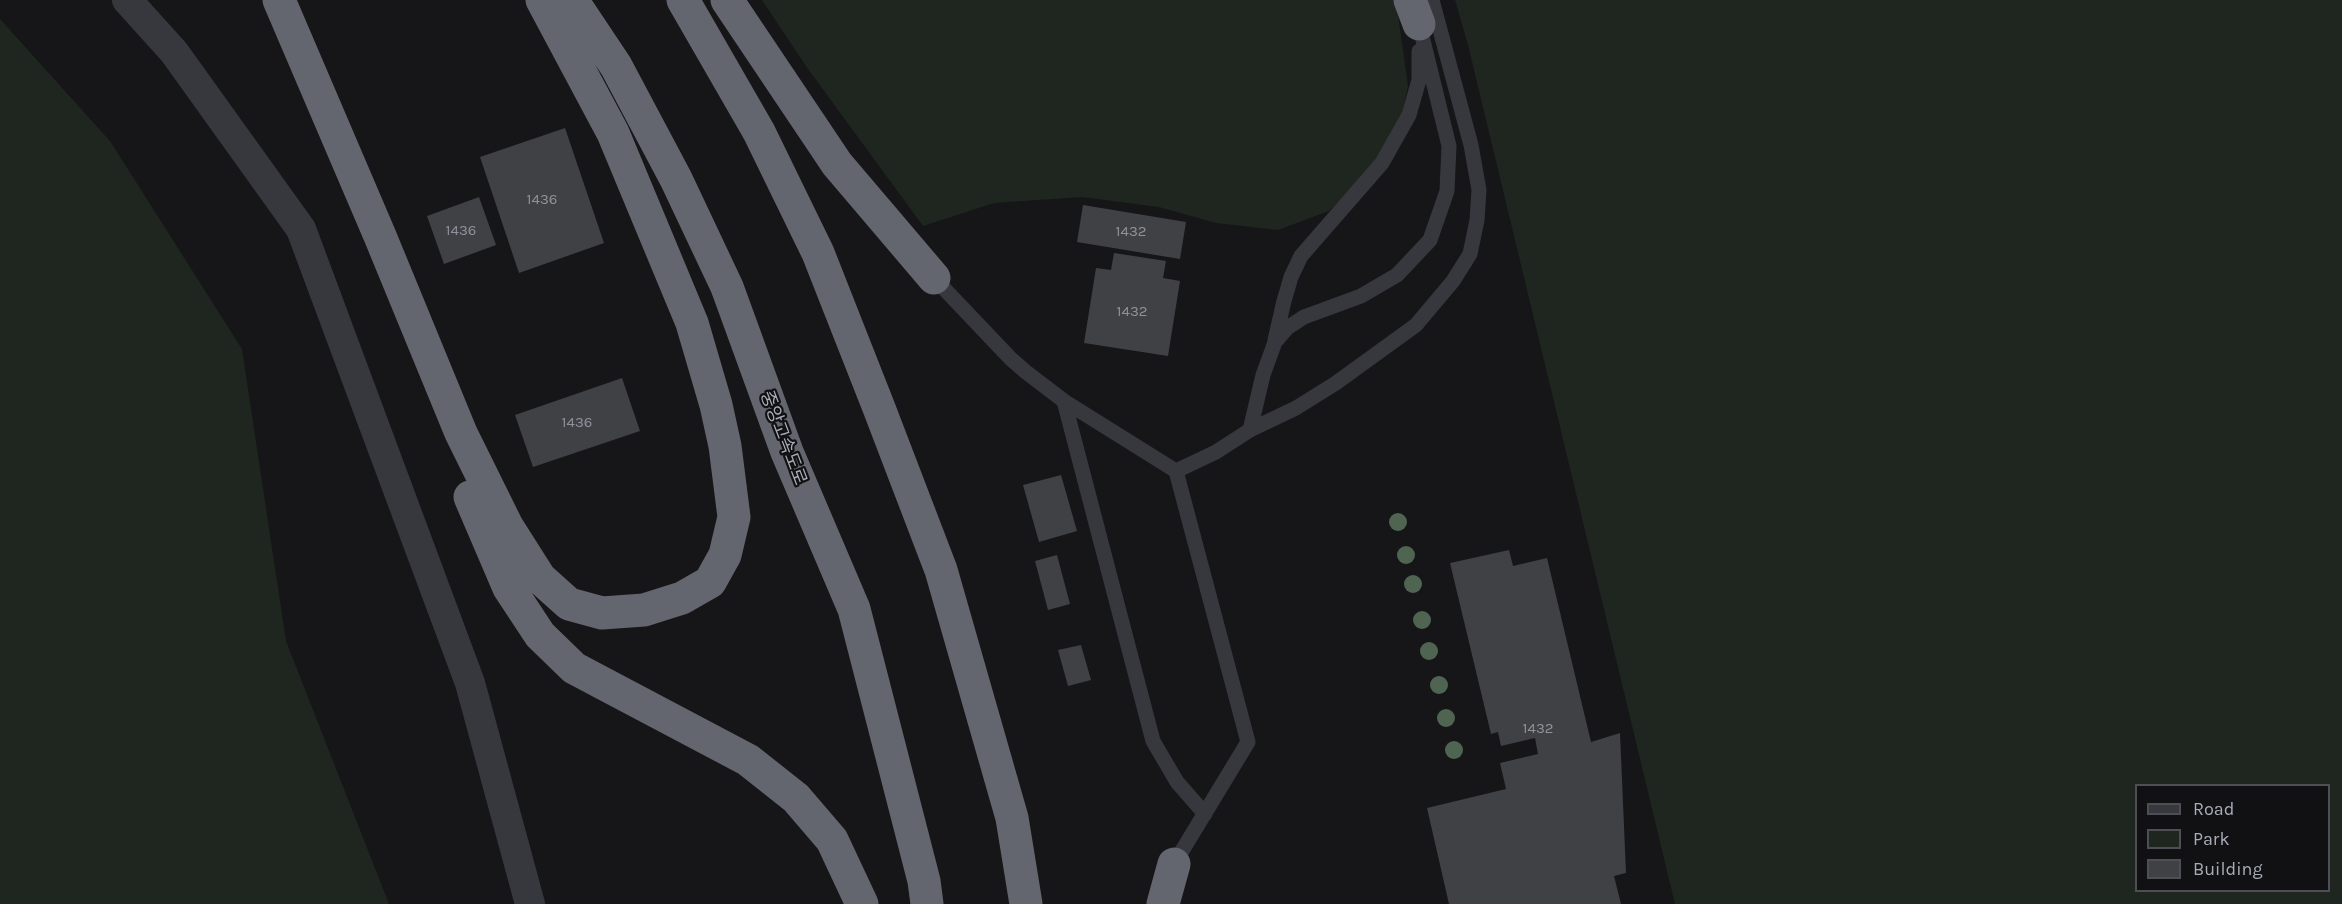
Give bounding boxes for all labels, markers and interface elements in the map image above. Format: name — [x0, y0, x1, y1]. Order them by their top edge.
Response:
house number: 1436 — [527, 191, 557, 209]
house number: 1436 — [446, 222, 476, 240]
house number: 1432 — [1116, 223, 1146, 241]
house number: 1432 — [1117, 303, 1147, 321]
street label: 중앙고속도로 — [755, 388, 811, 488]
house number: 1436 — [562, 414, 592, 432]
house number: 1432 — [1523, 720, 1553, 738]
legend — [2135, 784, 2330, 892]
text: Road — [2193, 798, 2234, 820]
text: Park — [2193, 828, 2230, 850]
text: Building — [2193, 858, 2263, 880]

